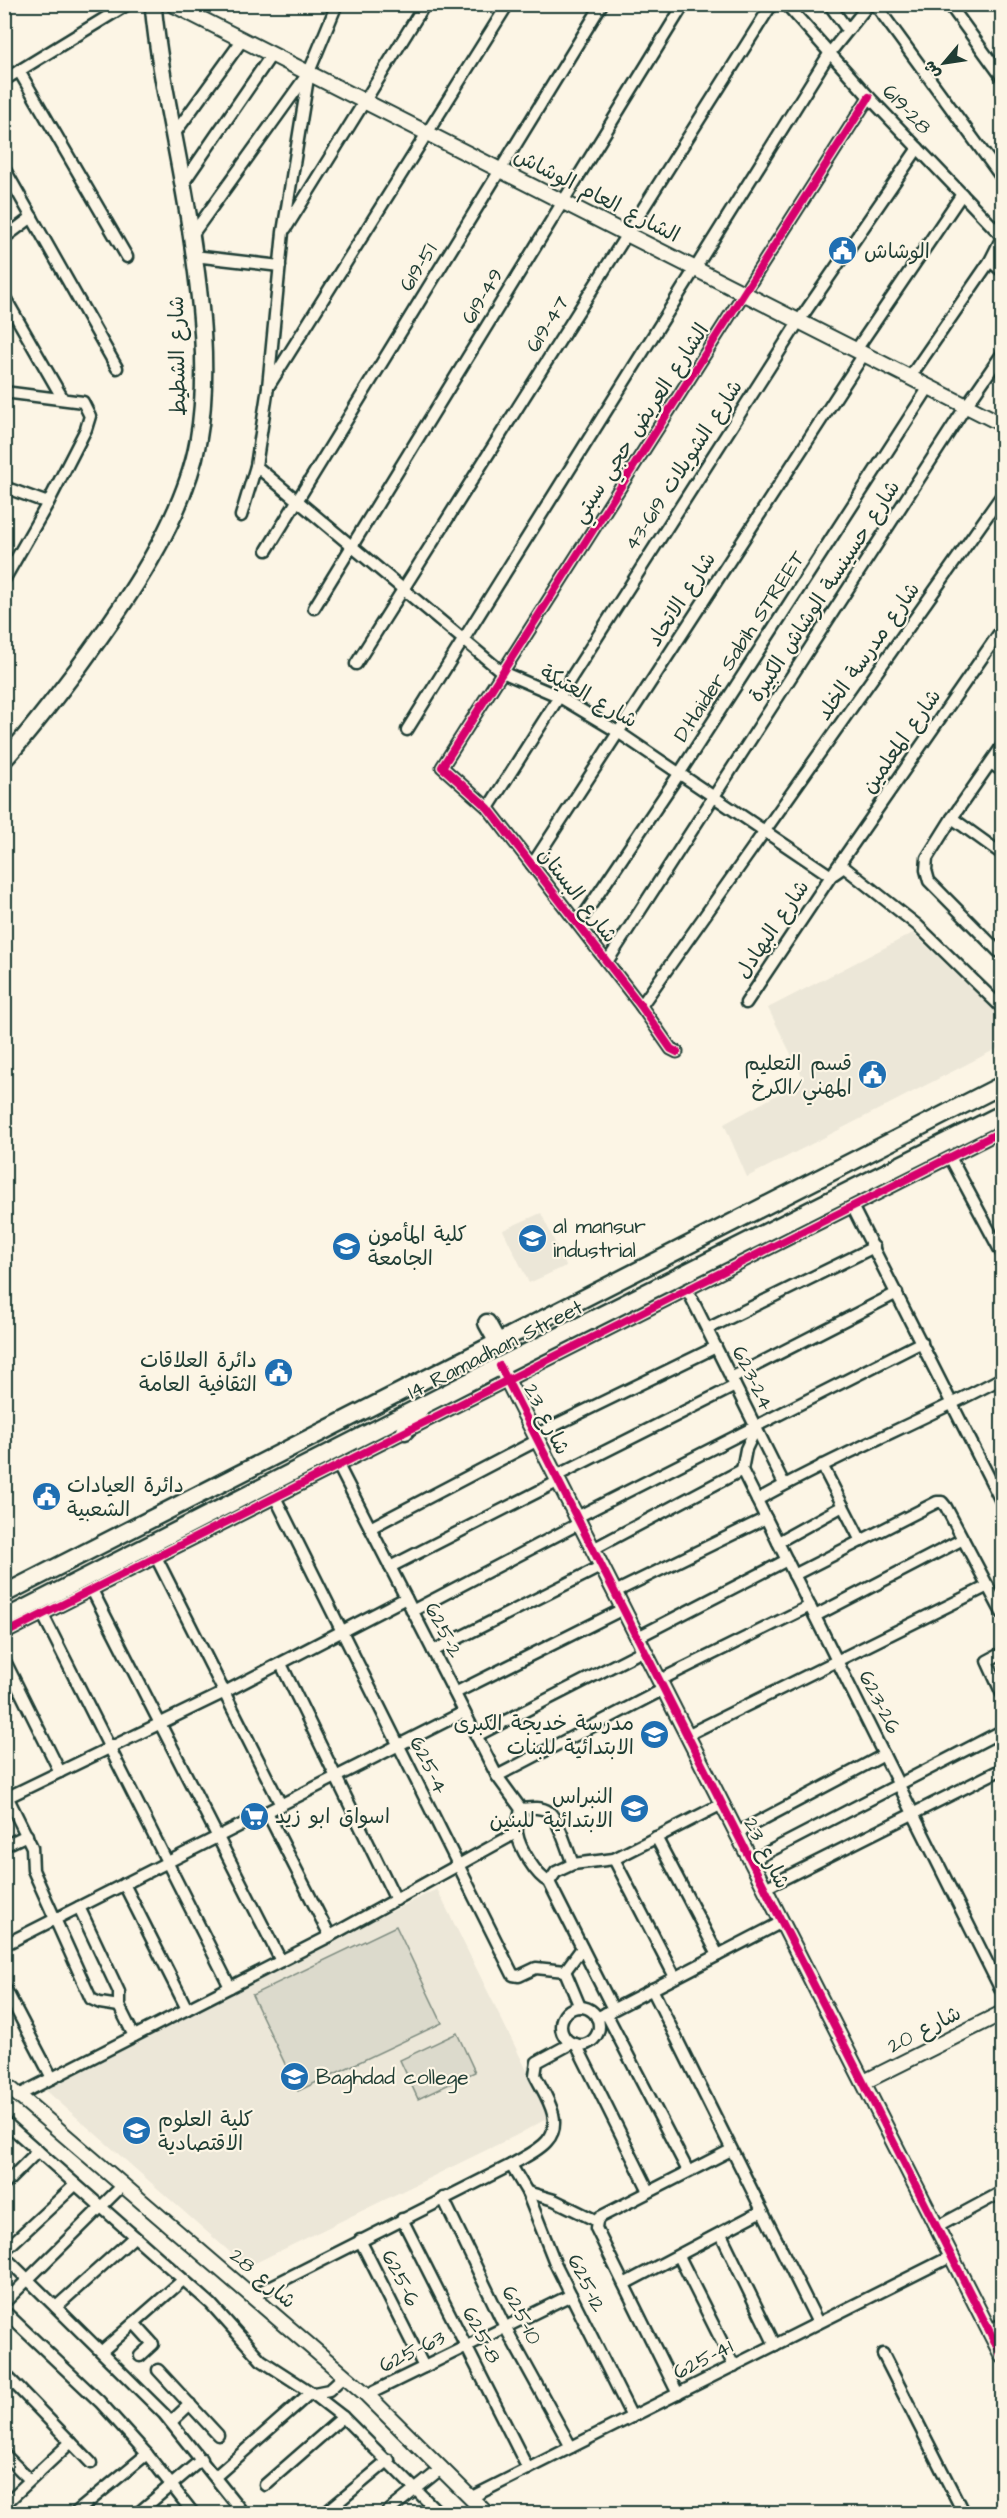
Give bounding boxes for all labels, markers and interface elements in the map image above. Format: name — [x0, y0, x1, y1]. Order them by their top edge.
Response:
north arrow — [914, 33, 974, 93]
text: ش — [918, 57, 946, 83]
street label: 619-28 — [875, 78, 938, 141]
street label: الشارع العام الوشاش — [508, 141, 685, 251]
public building icon: الوشاش — [827, 235, 859, 267]
street label: 619-51 — [392, 237, 445, 297]
place label: الوشاش — [864, 237, 930, 266]
street label: 619-49 — [454, 263, 510, 330]
street label: 619-47 — [519, 290, 576, 358]
street label: شارع الشطيط — [162, 296, 193, 416]
street label: الشارع العريض حجي سبتي — [565, 318, 719, 531]
street label: شارع الشويلات 619-43 — [617, 374, 750, 556]
street label: شارع حسينسة الوشاش الكبيرة — [742, 475, 907, 708]
street label: D.Haider Sabih STREET — [667, 544, 813, 748]
street label: شارع الاتحاد — [640, 546, 723, 652]
street label: شارع مدرسة الخلد — [810, 576, 927, 726]
street label: شارع العتيکة — [535, 658, 643, 735]
street label: شارع المعلمين — [855, 683, 948, 799]
street label: شارع البستان — [531, 841, 624, 949]
street label: شارع البهادل — [729, 874, 816, 984]
place label: قسم التعليم المهني/الكرخ — [744, 1049, 852, 1106]
public building icon: قسم التعليم المهني/الكرخ — [857, 1059, 889, 1091]
place label: al mansur industrial — [553, 1212, 646, 1265]
place label: كلية المأمون الجامعة — [368, 1220, 467, 1273]
school or university icon: al mansur industrial — [516, 1222, 548, 1254]
school or university icon: كلية المأمون الجامعة — [331, 1230, 363, 1262]
street label: 14 Ramadhan Street — [402, 1292, 589, 1406]
street label: 623-24 — [724, 1341, 781, 1415]
place label: دائرة العلاقات الثقافية العامة — [139, 1346, 257, 1399]
public building icon: دائرة العلاقات الثقافية العامة — [262, 1356, 294, 1388]
street label: شارع 23 — [516, 1379, 577, 1460]
place label: دائرة العيادات الشعبية — [67, 1471, 184, 1524]
public building icon: دائرة العيادات الشعبية — [30, 1481, 62, 1513]
street label: 625-2 — [417, 1598, 470, 1663]
street label: 623-26 — [851, 1666, 908, 1739]
place label: مدرسة خديجة الكبرى الابتدائية للبنات — [454, 1709, 634, 1762]
school or university icon: مدرسة خديجة الكبرى الابتدائية للبنات — [639, 1719, 671, 1751]
street label: 625-4 — [402, 1732, 455, 1799]
place label: النبراس الابتدائية للبنين — [490, 1782, 613, 1835]
school or university icon: النبراس الابتدائية للبنين — [618, 1792, 650, 1824]
supermarket icon: اسواق ابو زيد — [238, 1800, 270, 1832]
place label: اسواق ابو زيد — [275, 1802, 390, 1831]
street label: شارع 23 — [736, 1813, 797, 1894]
street label: شارع 20 — [882, 1999, 966, 2060]
school or university icon: Baghdad college — [279, 2061, 311, 2093]
place label: Baghdad college — [316, 2063, 469, 2094]
place label: كلية العلوم الاقتصادية — [158, 2105, 253, 2158]
school or university icon: كلية العلوم الاقتصادية — [121, 2115, 153, 2147]
street label: شارع 28 — [223, 2241, 302, 2315]
street label: 625-6 — [374, 2245, 427, 2311]
street label: 625-12 — [560, 2249, 613, 2317]
street label: 625-10 — [494, 2281, 549, 2350]
street label: 625-8 — [455, 2302, 508, 2369]
street label: 625-63 — [374, 2323, 451, 2380]
street label: 625-41 — [668, 2332, 738, 2387]

